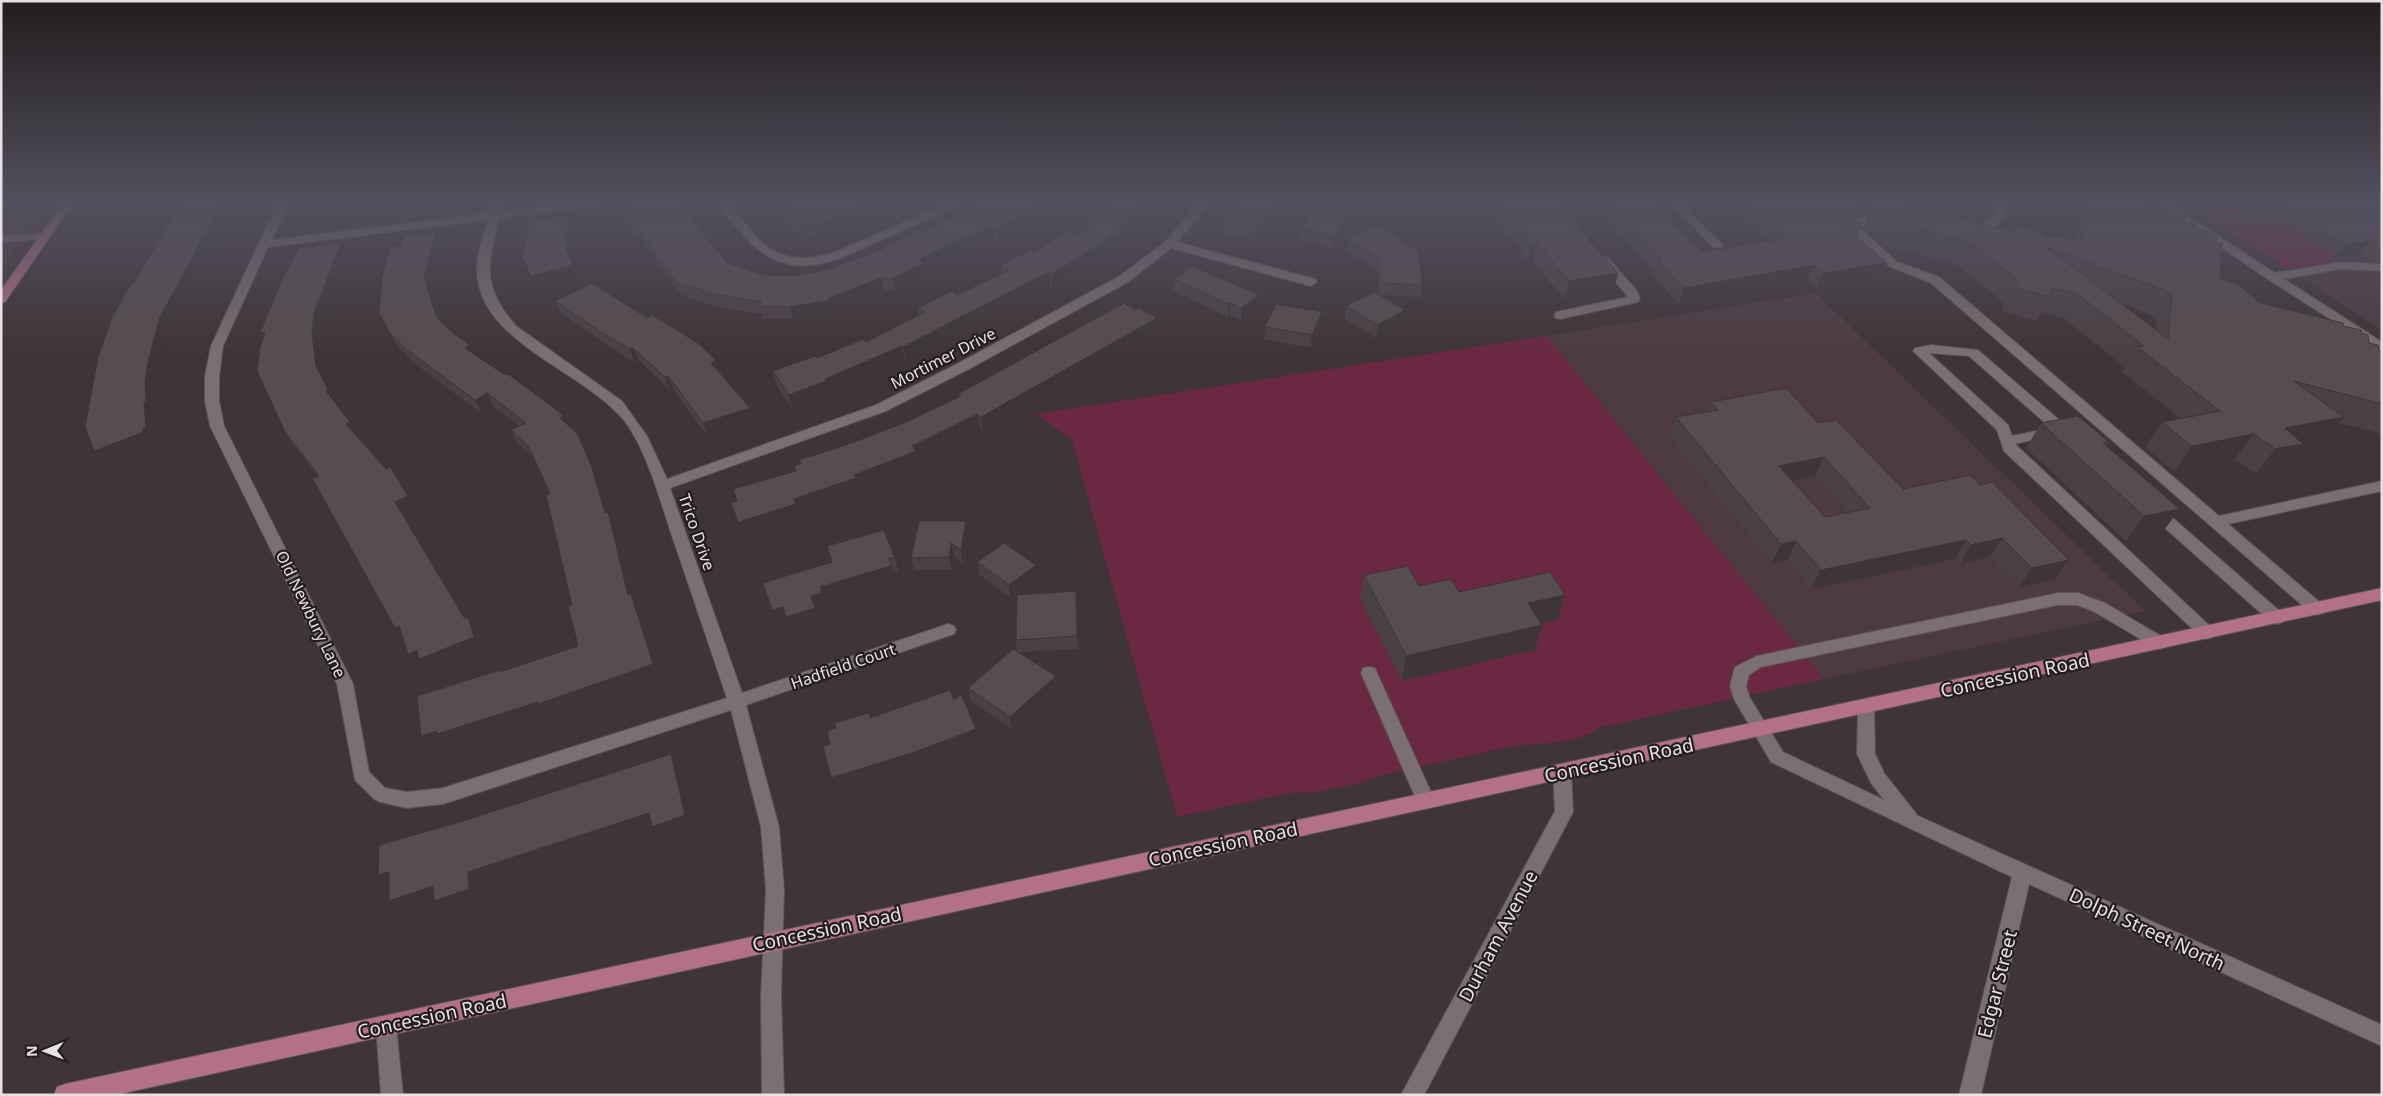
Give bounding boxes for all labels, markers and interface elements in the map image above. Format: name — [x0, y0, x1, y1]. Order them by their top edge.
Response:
street label: Mortimer Drive — [887, 322, 999, 394]
street label: Trico Drive — [674, 491, 720, 573]
street label: Old Newbury Lane — [271, 547, 351, 681]
street label: Hadfield Court — [788, 638, 899, 694]
street label: Concession Road — [1938, 646, 2092, 704]
street label: Concession Road — [1542, 731, 1696, 789]
street label: Concession Road — [1146, 815, 1300, 873]
street label: Durham Avenue — [1452, 866, 1544, 1006]
street label: Dolph Street North — [2065, 882, 2229, 976]
street label: Concession Road — [750, 900, 904, 958]
street label: Edgar Street — [1971, 927, 2023, 1041]
street label: Concession Road — [355, 987, 509, 1045]
north arrow — [20, 1026, 70, 1076]
text: N — [22, 1045, 41, 1057]

